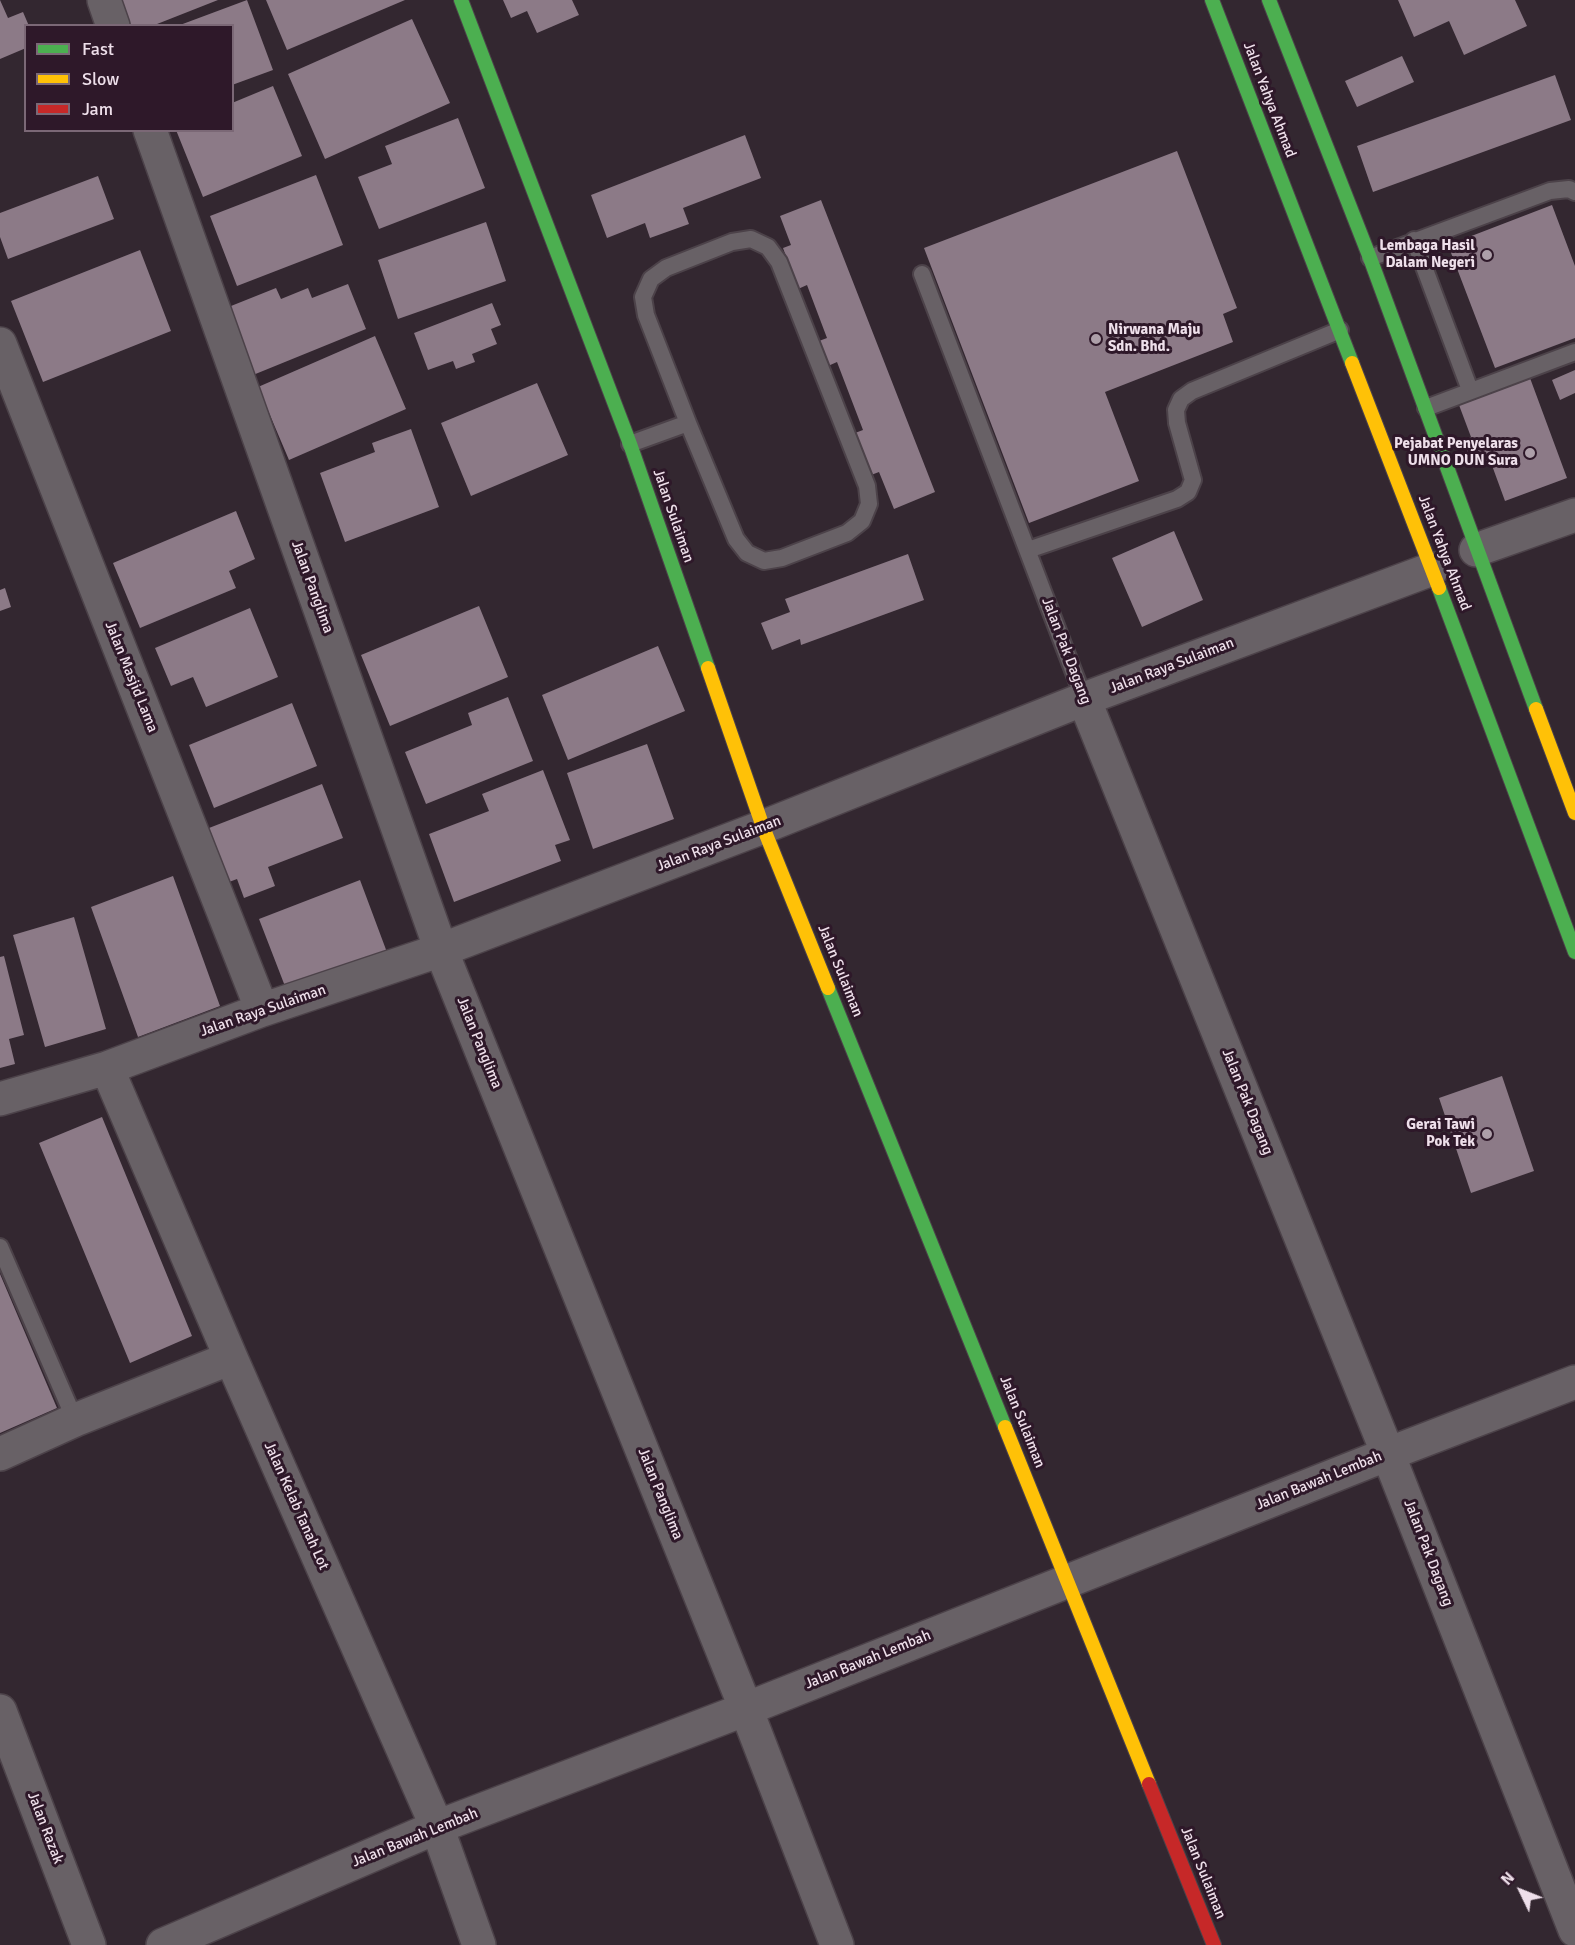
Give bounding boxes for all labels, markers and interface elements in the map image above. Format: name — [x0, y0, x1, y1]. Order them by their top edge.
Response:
legend — [24, 24, 234, 132]
text: Fast — [82, 38, 114, 60]
street label: Jalan Yahya Ahmad — [1239, 40, 1299, 160]
text: Slow — [82, 68, 119, 90]
text: Jam — [82, 98, 113, 120]
place label: Lembaga Hasil Dalam Negeri — [1379, 237, 1475, 272]
marker: Lembaga Hasil Dalam Negeri — [1480, 248, 1494, 262]
place label: Nirwana Maju Sdn. Bhd. — [1108, 321, 1201, 356]
marker: Nirwana Maju Sdn. Bhd. — [1089, 332, 1103, 346]
place label: Pejabat Penyelaras UMNO DUN Sura — [1394, 435, 1518, 470]
marker: Pejabat Penyelaras UMNO DUN Sura — [1523, 446, 1537, 460]
street label: Jalan Sulaiman — [649, 467, 697, 565]
street label: Jalan Yahya Ahmad — [1414, 493, 1474, 613]
street label: Jalan Panglima — [287, 538, 337, 636]
street label: Jalan Pak Dagang — [1037, 595, 1095, 707]
street label: Jalan Masjid Lama — [101, 619, 161, 735]
street label: Jalan Raya Sulaiman — [1107, 634, 1237, 698]
street label: Jalan Raya Sulaiman — [654, 812, 784, 876]
street label: Jalan Sulaiman — [813, 922, 867, 1020]
street label: Jalan Raya Sulaiman — [198, 981, 328, 1041]
street label: Jalan Panglima — [452, 995, 506, 1091]
street label: Jalan Pak Dagang — [1218, 1046, 1276, 1158]
place label: Gerai Tawi Pok Tek — [1406, 1116, 1475, 1151]
marker: Gerai Tawi Pok Tek — [1480, 1127, 1494, 1141]
street label: Jalan Sulaiman — [995, 1373, 1049, 1471]
street label: Jalan Kelab Tanah Lot — [260, 1439, 332, 1573]
street label: Jalan Panglima — [633, 1446, 687, 1542]
street label: Jalan Bawah Lembah — [1253, 1447, 1385, 1515]
street label: Jalan Pak Dagang — [1399, 1497, 1457, 1609]
street label: Jalan Bawah Lembah — [802, 1626, 934, 1694]
street label: Jalan Razak — [23, 1789, 67, 1867]
street label: Jalan Bawah Lembah — [349, 1804, 481, 1872]
street label: Jalan Sulaiman — [1176, 1824, 1230, 1922]
north arrow — [1491, 1861, 1551, 1921]
text: N — [1497, 1868, 1519, 1890]

